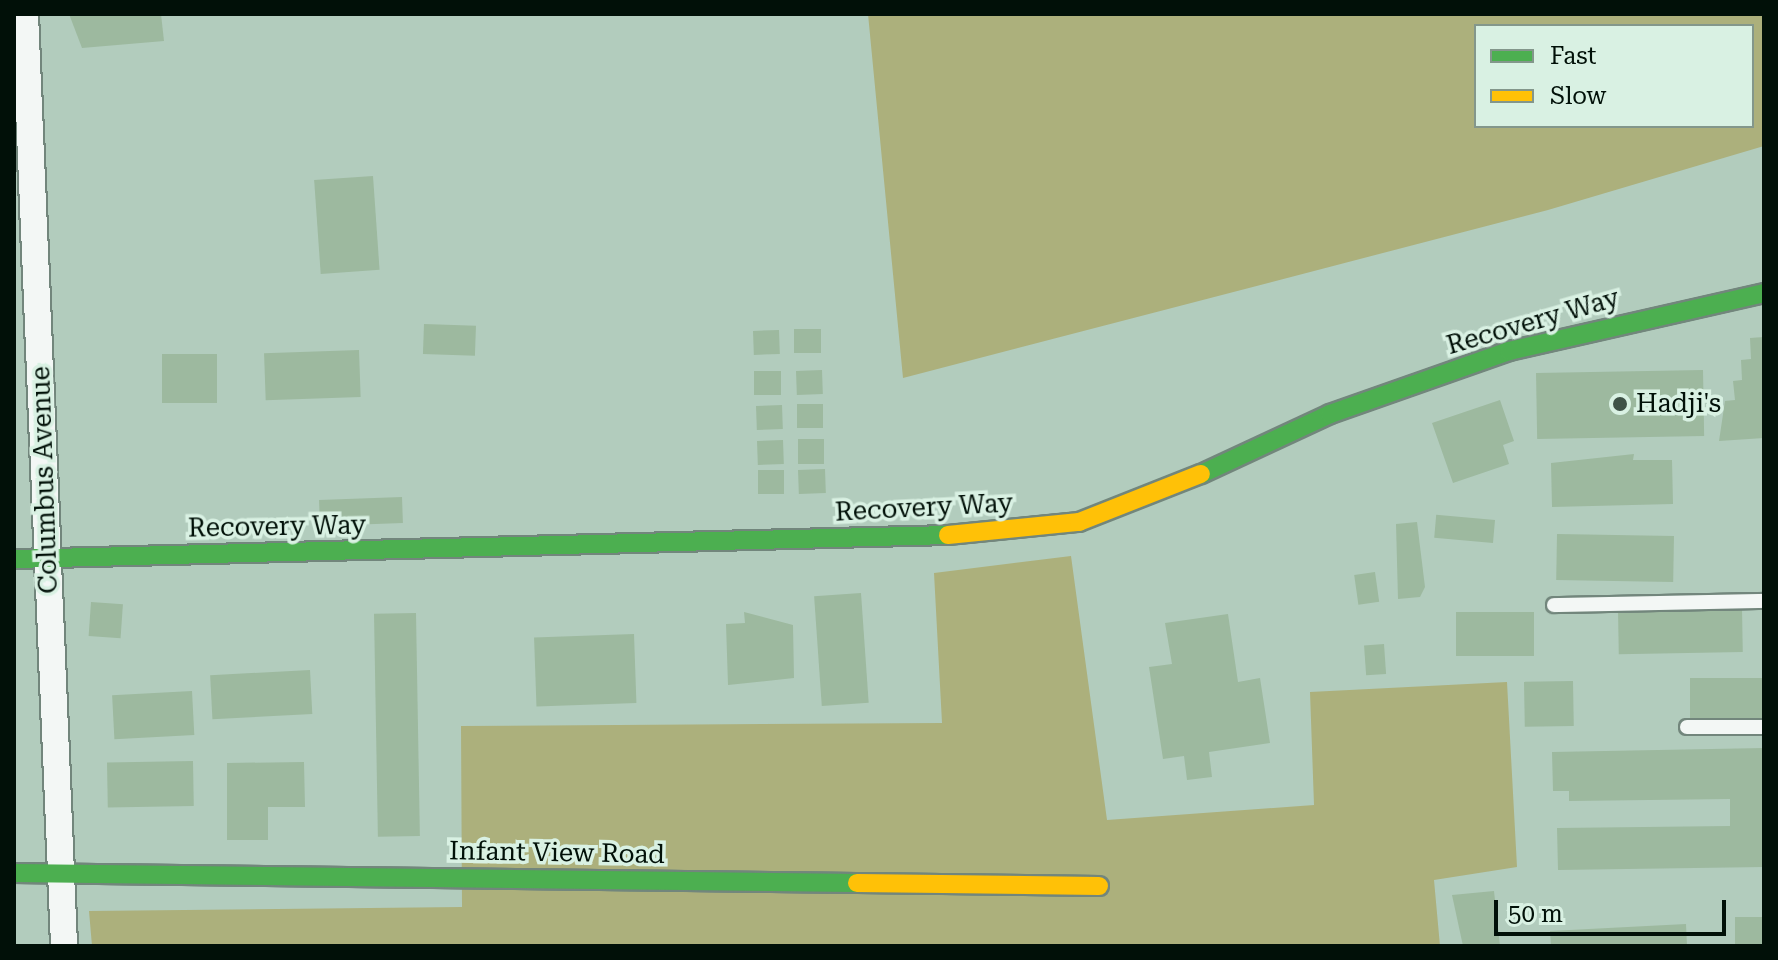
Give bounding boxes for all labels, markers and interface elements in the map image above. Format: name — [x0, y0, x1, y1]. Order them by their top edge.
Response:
legend — [1474, 24, 1754, 128]
text: Fast — [1550, 42, 1597, 70]
text: Slow — [1550, 82, 1606, 110]
street label: Recovery Way — [1443, 282, 1623, 362]
street label: Columbus Avenue — [25, 366, 65, 594]
place label: Hadji's — [1636, 388, 1721, 420]
marker: Hadji's — [1611, 395, 1629, 413]
street label: Recovery Way — [834, 488, 1014, 528]
street label: Recovery Way — [188, 510, 366, 544]
street label: Infant View Road — [449, 836, 665, 870]
scale bar — [1498, 884, 1730, 934]
text: 50 m — [1508, 900, 1563, 928]

